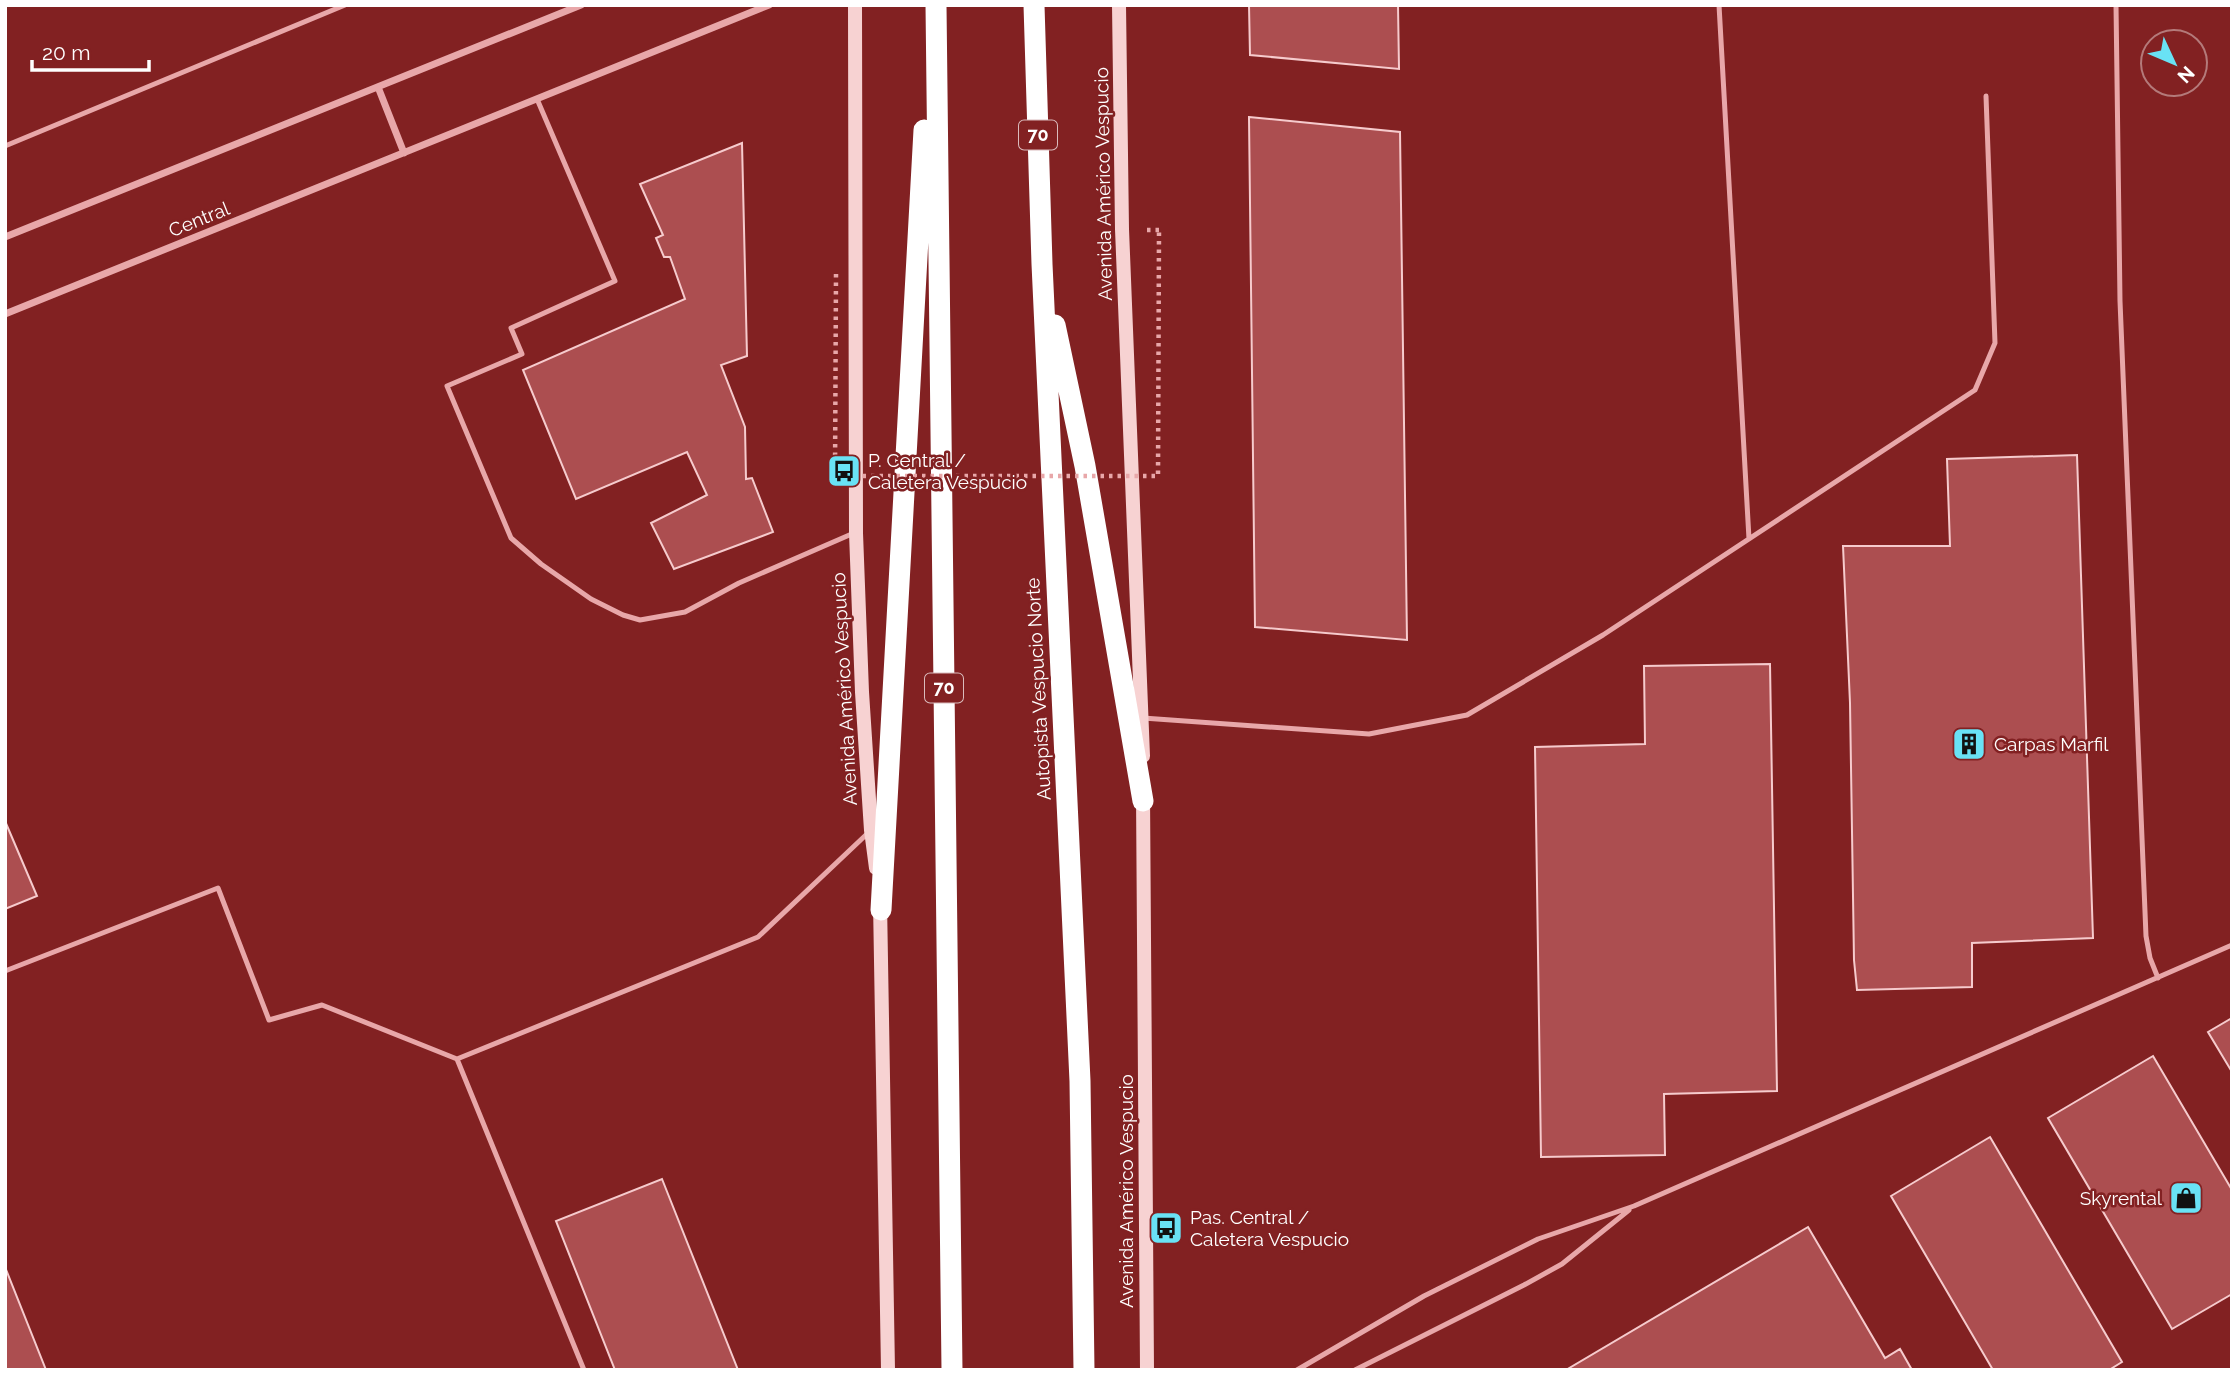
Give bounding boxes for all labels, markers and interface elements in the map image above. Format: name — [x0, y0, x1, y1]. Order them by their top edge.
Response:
scale bar — [32, 28, 149, 72]
north arrow — [2139, 28, 2209, 98]
text: 20 m — [42, 40, 90, 65]
text: N — [2173, 62, 2199, 88]
street label: Avenida Américo Vespucio — [1090, 67, 1116, 301]
road number: 70 — [1019, 120, 1057, 150]
street label: Central — [165, 197, 233, 241]
place label: P. Central / Caletera Vespucio — [868, 449, 1027, 493]
bus stop icon: P. Central / Caletera Vespucio — [825, 452, 863, 490]
street label: Avenida Américo Vespucio — [827, 572, 861, 806]
street label: Autopista Vespucio Norte — [1021, 577, 1055, 801]
road number: 70 — [925, 674, 963, 702]
building icon: Carpas Marfil — [1950, 725, 1988, 763]
place label: Carpas Marfil — [1994, 733, 2109, 755]
street label: Avenida Américo Vespucio — [1115, 1074, 1137, 1308]
shop icon: Skyrental — [2167, 1179, 2205, 1217]
place label: Skyrental — [2080, 1187, 2163, 1209]
place label: Pas. Central / Caletera Vespucio — [1190, 1206, 1349, 1250]
bus stop icon: Pas. Central / Caletera Vespucio — [1147, 1209, 1185, 1247]

